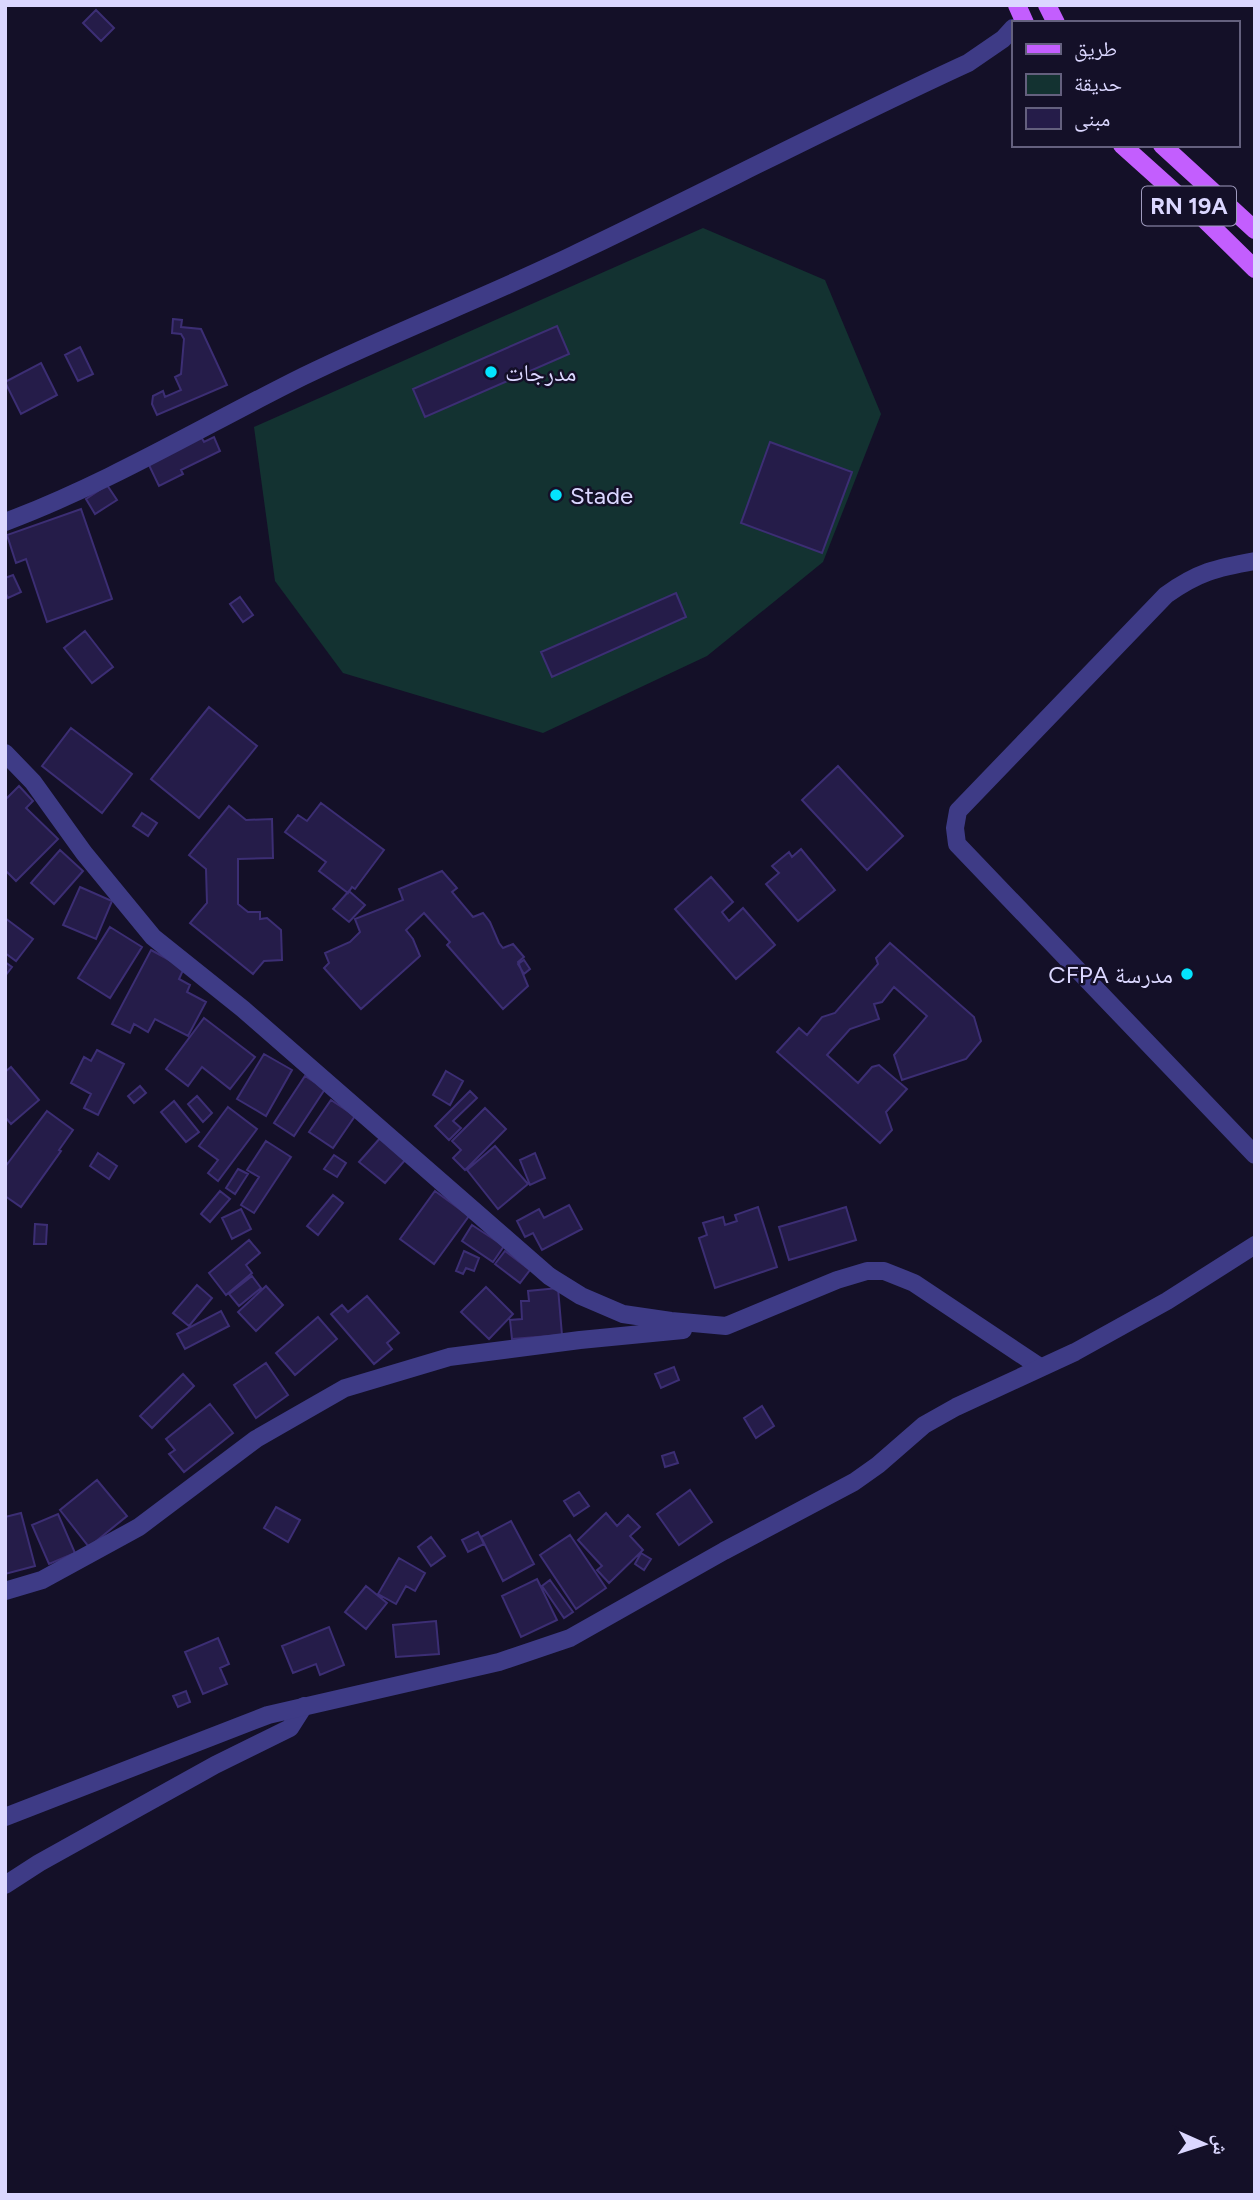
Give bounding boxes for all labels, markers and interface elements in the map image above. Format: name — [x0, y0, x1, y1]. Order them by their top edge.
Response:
legend — [1012, 21, 1239, 147]
text: طريق — [1074, 36, 1117, 62]
text: حديقة — [1074, 71, 1122, 96]
text: مبنى — [1074, 106, 1110, 132]
road number: RN 19A — [1142, 186, 1236, 226]
place label: مدرجات — [505, 358, 576, 387]
marker: مدرجات — [483, 364, 499, 380]
place label: Stade — [570, 481, 633, 510]
marker: Stade — [548, 487, 564, 503]
place label: CFPA مدرسة — [1048, 960, 1173, 989]
marker: CFPA مدرسة — [1179, 966, 1195, 982]
north arrow — [1169, 2109, 1239, 2179]
text: ش — [1208, 2134, 1232, 2156]

